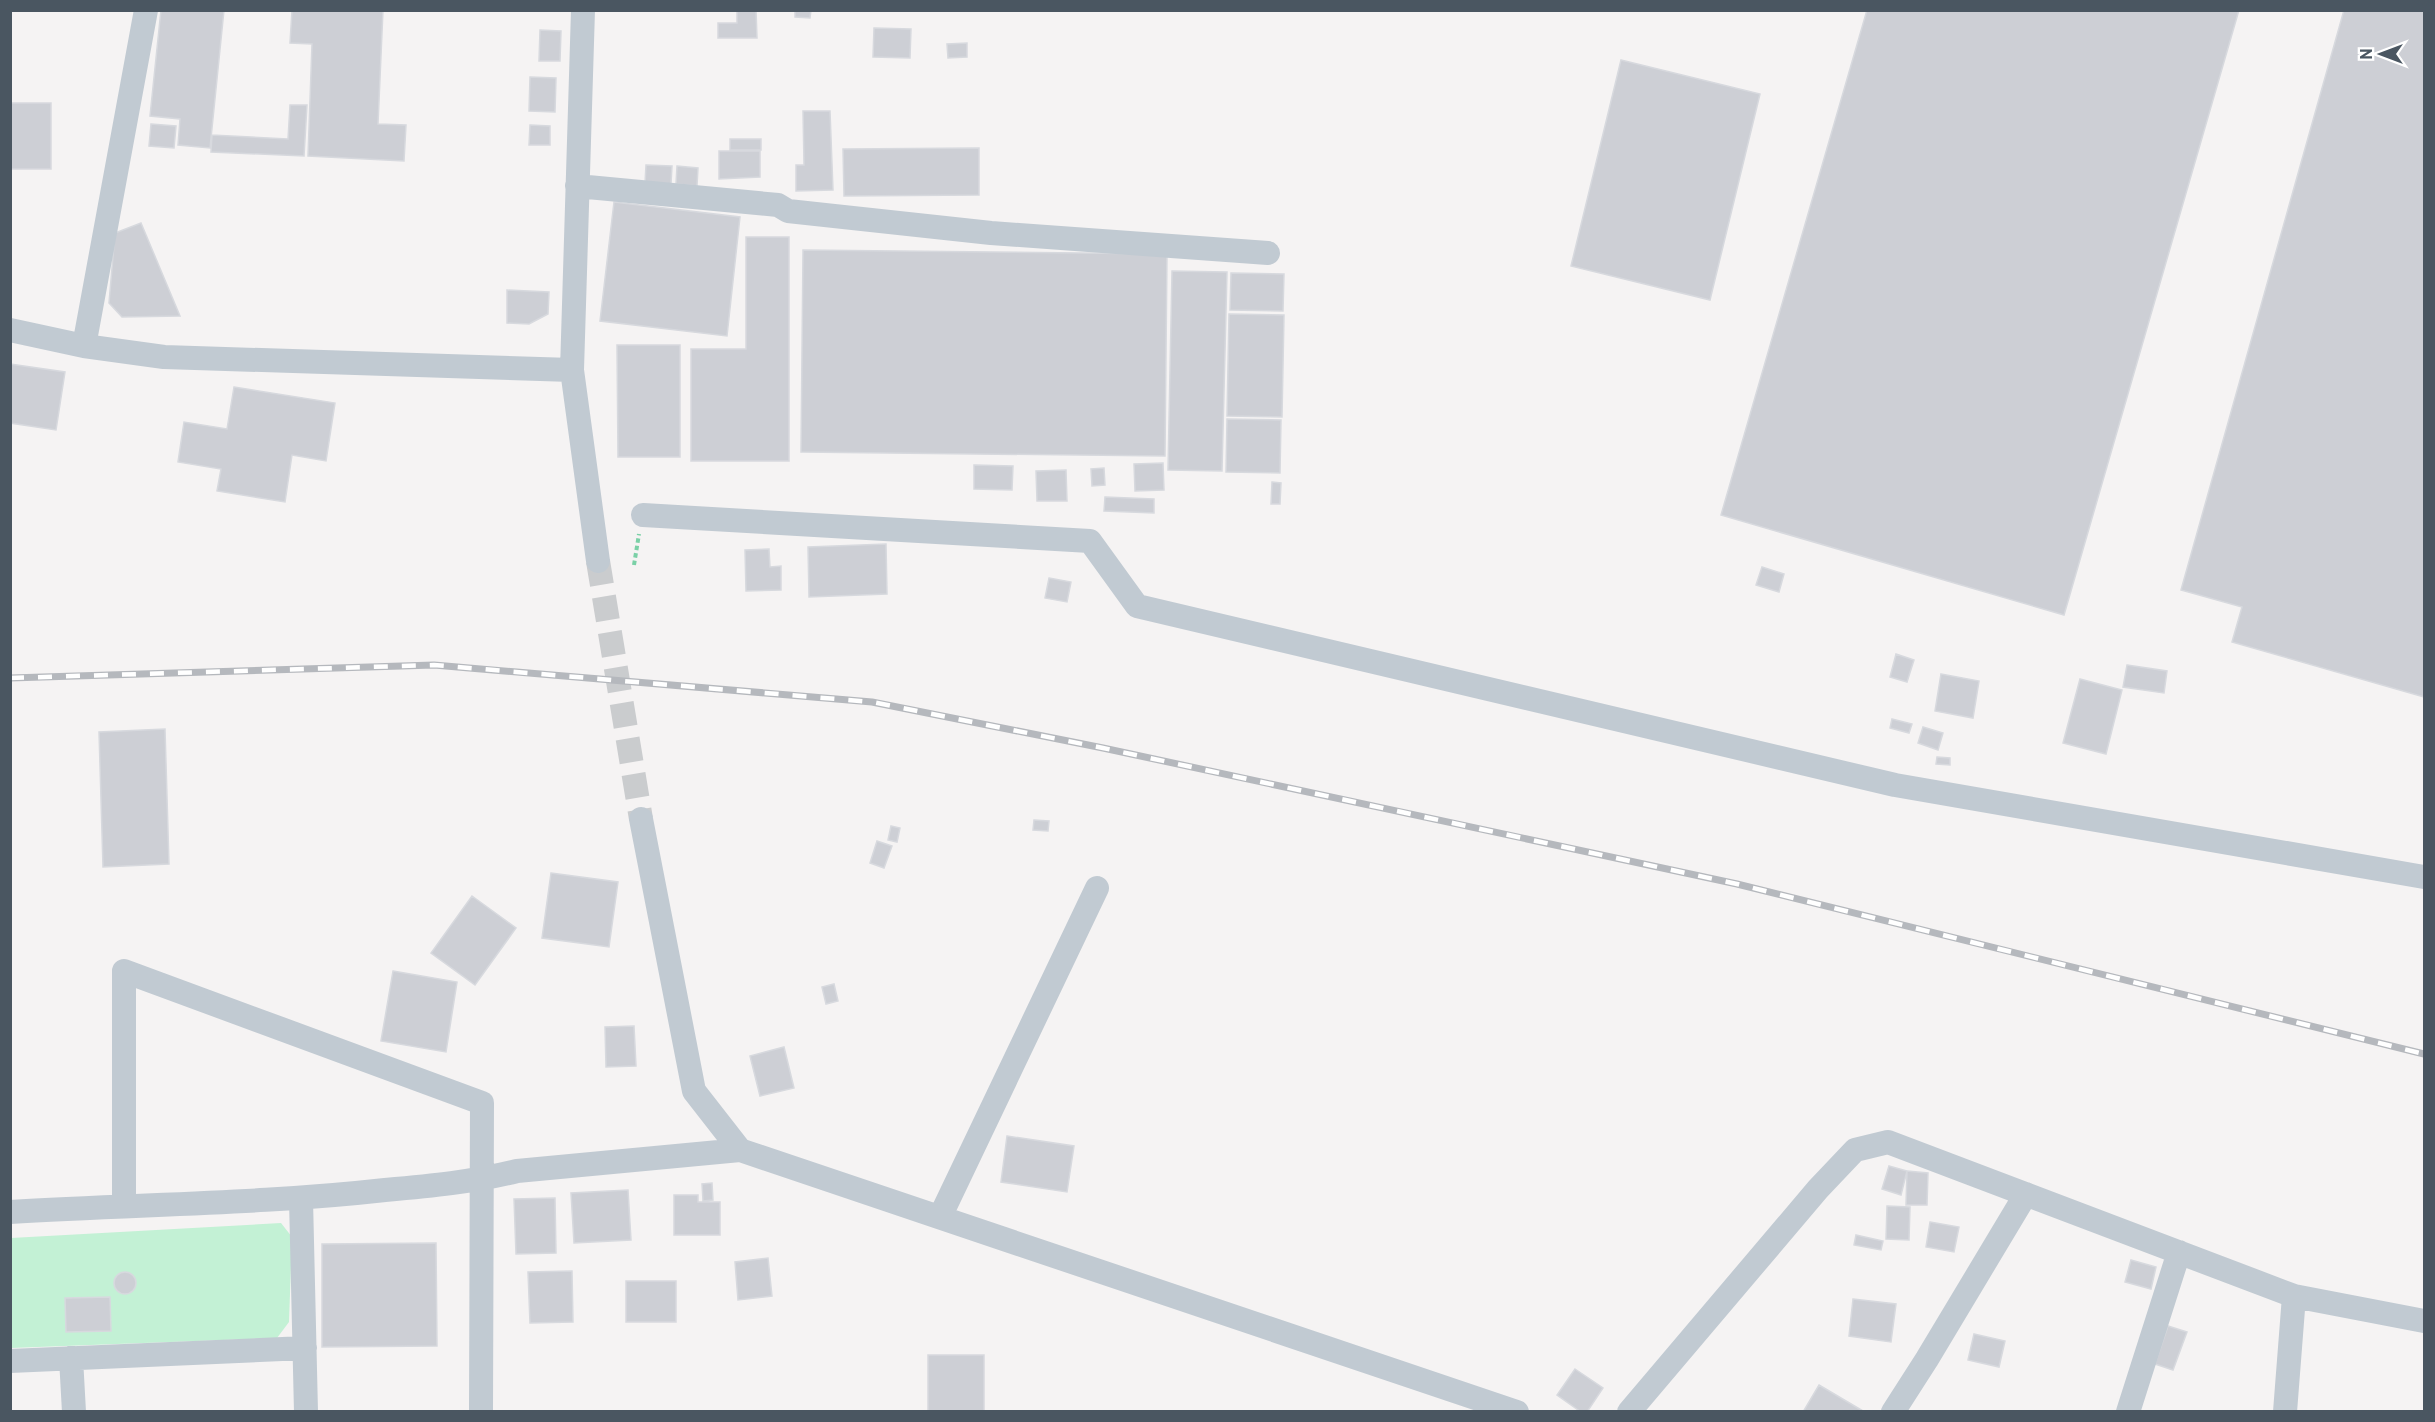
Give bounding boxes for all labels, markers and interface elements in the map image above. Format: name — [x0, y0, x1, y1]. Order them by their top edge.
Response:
north arrow — [2351, 24, 2411, 84]
text: N — [2358, 48, 2378, 60]

